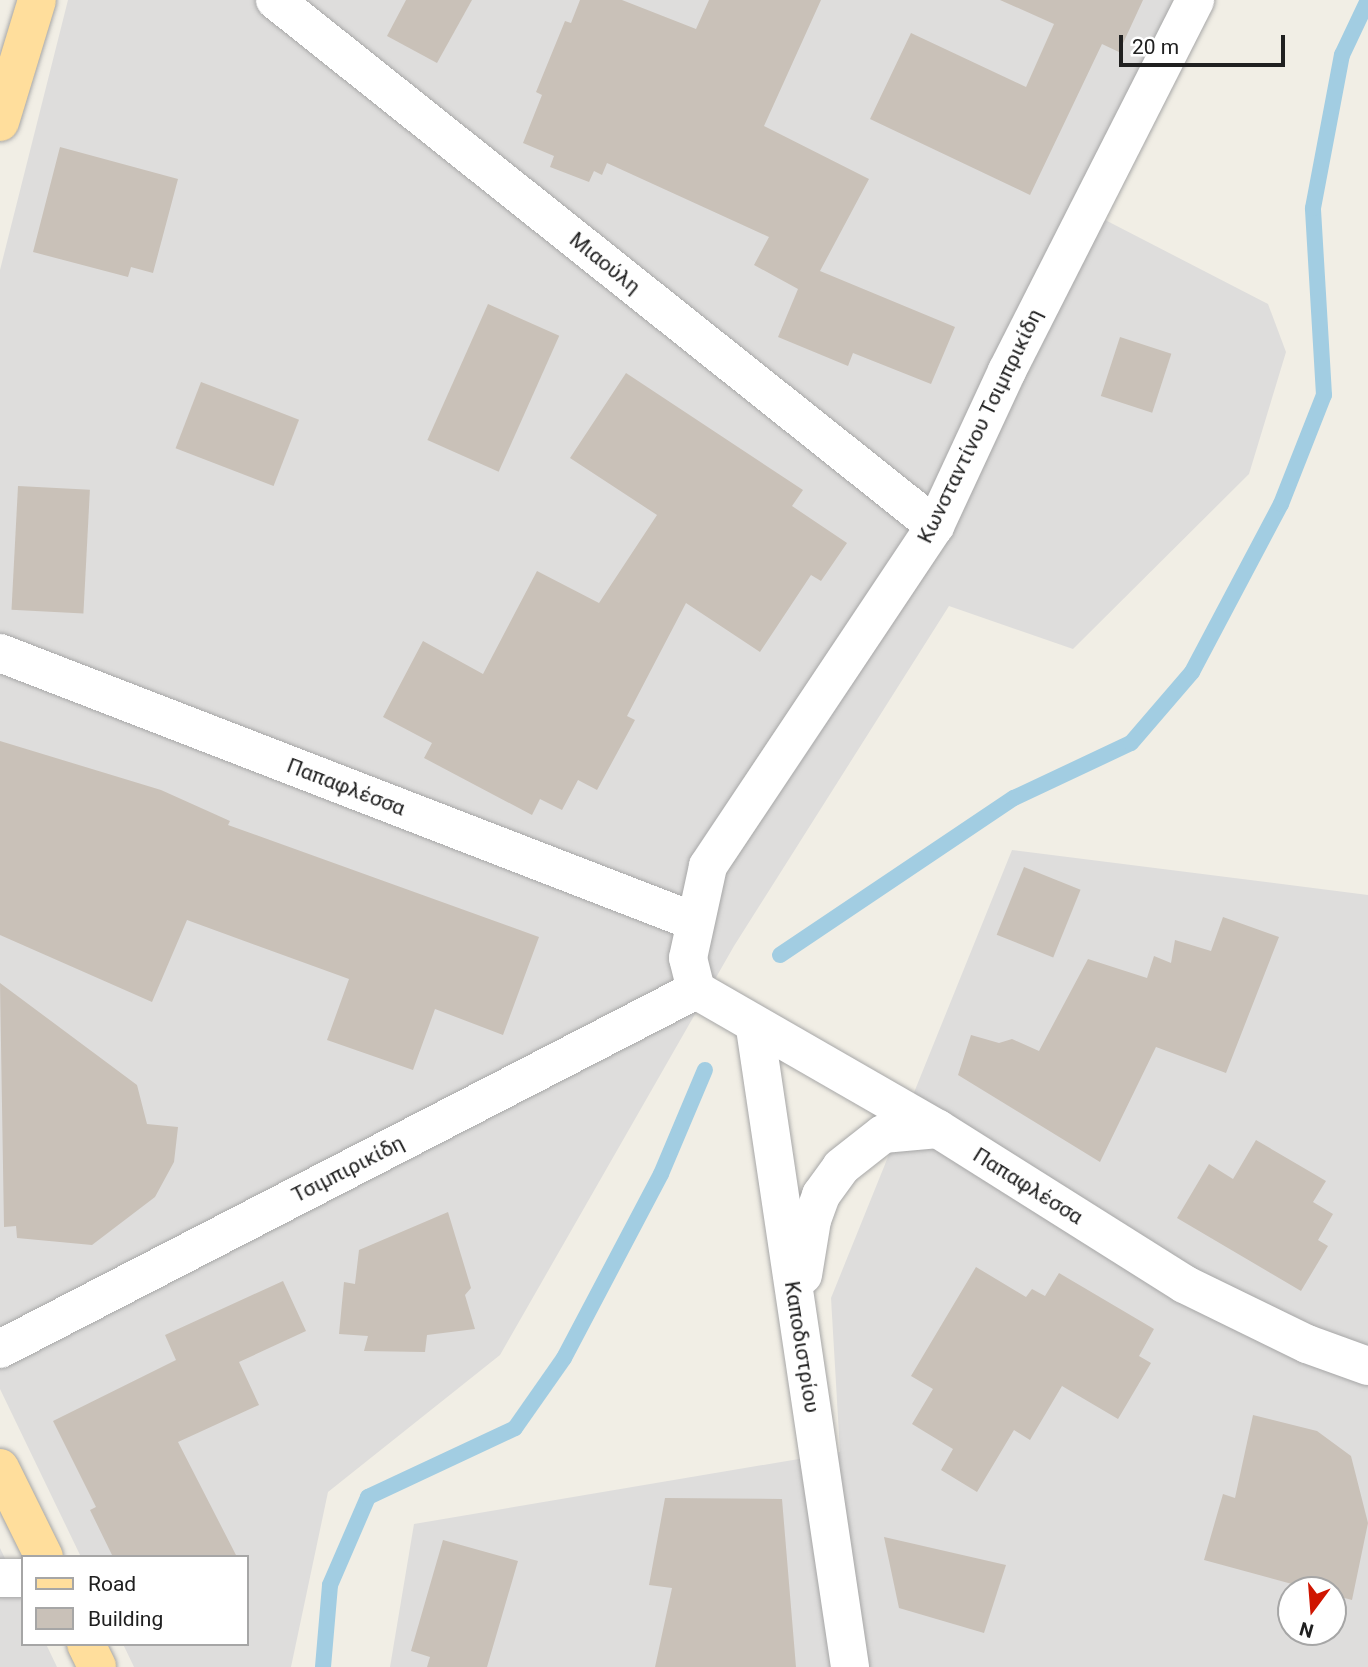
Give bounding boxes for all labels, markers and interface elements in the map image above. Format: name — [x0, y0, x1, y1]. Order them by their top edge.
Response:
scale bar — [1123, 21, 1289, 65]
text: 20 m — [1132, 35, 1179, 59]
street label: Μιαούλη — [564, 227, 646, 299]
street label: Κωνσταντίνου Τσιμπρικίδη — [912, 305, 1048, 547]
street label: Παπαφλέσσα — [283, 753, 409, 821]
street label: Τσιμπιρικίδη — [288, 1130, 408, 1208]
street label: Παπαφλέσσα — [968, 1142, 1088, 1230]
street label: Καποδιστρίου — [779, 1279, 825, 1415]
legend — [21, 1555, 248, 1646]
text: Road — [88, 1572, 136, 1596]
north arrow — [1277, 1576, 1347, 1646]
text: Building — [88, 1607, 163, 1631]
text: N — [1297, 1617, 1316, 1643]

